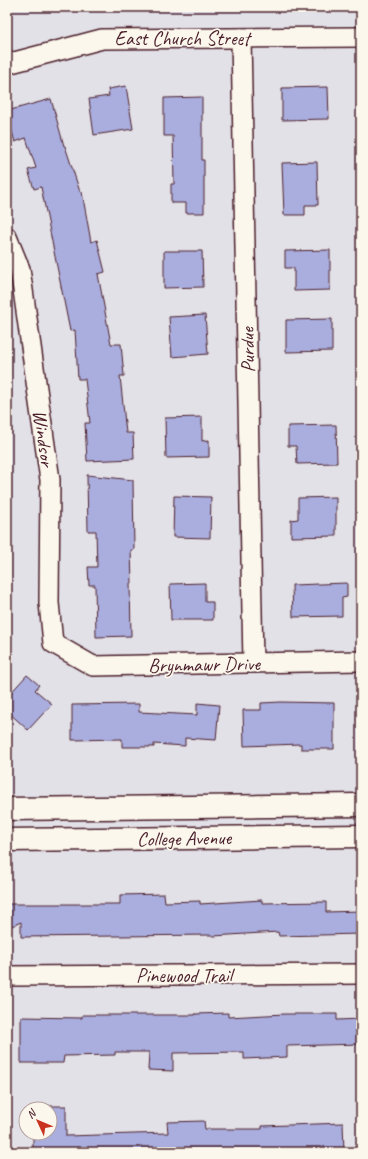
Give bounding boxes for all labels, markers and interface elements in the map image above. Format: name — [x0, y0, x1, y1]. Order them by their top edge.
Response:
street label: East Church Street — [114, 26, 253, 51]
street label: Purdue — [235, 326, 260, 373]
street label: Windsor — [27, 408, 60, 470]
street label: Brynmawr Drive — [148, 651, 261, 678]
street label: College Avenue — [137, 825, 233, 852]
street label: Pinewood Trail — [136, 963, 236, 988]
north arrow — [18, 1101, 58, 1141]
text: N — [23, 1105, 40, 1121]

